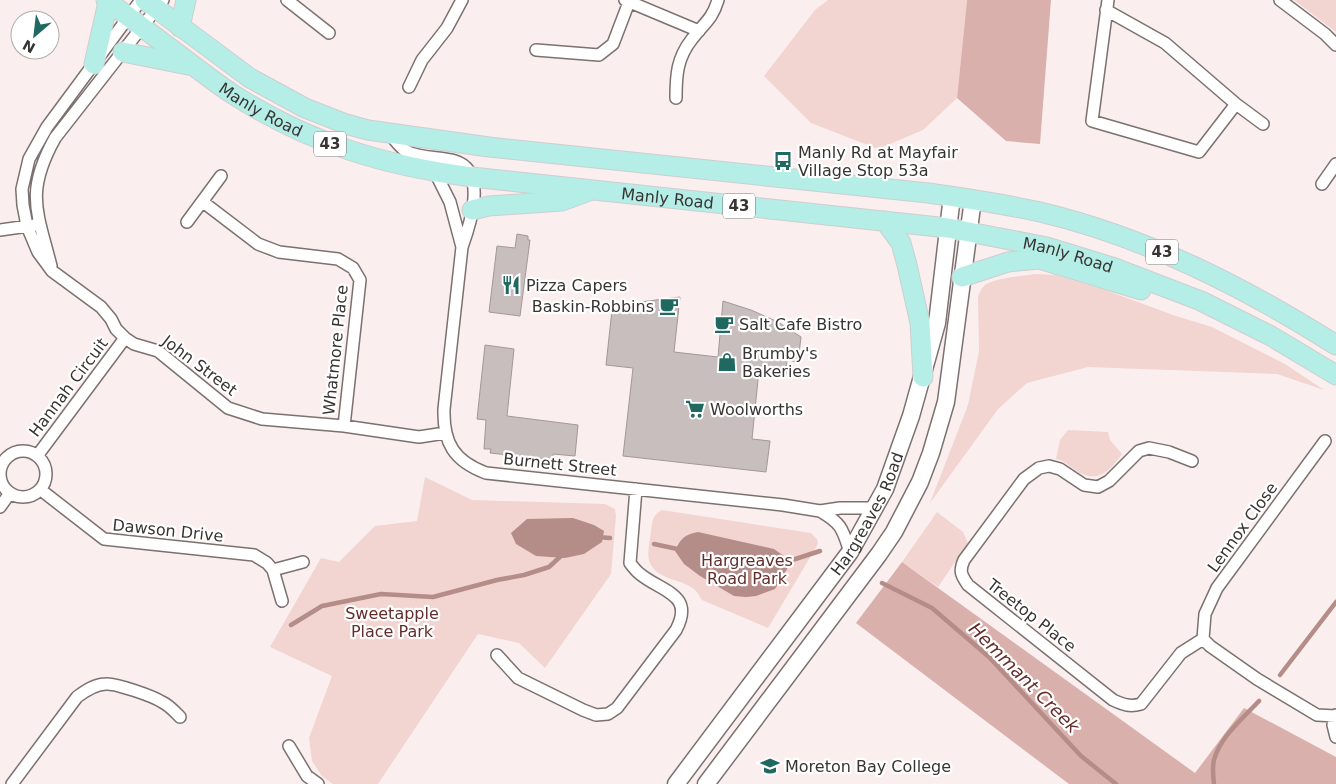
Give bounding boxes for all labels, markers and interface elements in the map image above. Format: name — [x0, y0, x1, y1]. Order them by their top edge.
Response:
north arrow — [10, 10, 60, 60]
text: N — [20, 37, 38, 56]
street label: Manly Road — [215, 79, 305, 141]
road number: 43 — [314, 132, 346, 156]
place label: Manly Rd at Mayfair Village Stop 53a — [798, 143, 958, 180]
bus stop icon: Manly Rd at Mayfair Village Stop 53a — [772, 150, 794, 172]
street label: Manly Road — [620, 184, 715, 213]
road number: 43 — [723, 194, 755, 218]
street label: Manly Road — [1021, 234, 1115, 277]
road number: 43 — [1146, 240, 1178, 264]
restaurant icon: Pizza Capers — [500, 274, 522, 296]
place label: Pizza Capers — [526, 276, 627, 295]
street label: Whatmore Place — [319, 284, 352, 416]
cafe icon: Baskin-Robbins — [658, 295, 680, 317]
place label: Baskin-Robbins — [532, 297, 654, 316]
cafe icon: Salt Cafe Bistro — [713, 313, 735, 335]
place label: Salt Cafe Bistro — [739, 315, 862, 334]
street label: John Street — [158, 331, 241, 400]
street label: Hannah Circuit — [25, 334, 112, 440]
place label: Brumby's Bakeries — [742, 344, 818, 381]
shop icon: Brumby's Bakeries — [716, 351, 738, 373]
supermarket icon: Woolworths — [684, 398, 706, 420]
place label: Woolworths — [710, 400, 803, 419]
street label: Burnett Street — [502, 449, 617, 480]
street label: Hargreaves Road — [827, 450, 907, 579]
street label: Lennox Close — [1204, 479, 1281, 576]
street label: Dawson Drive — [112, 515, 224, 546]
park label: Hargreaves Road Park — [701, 551, 793, 588]
street label: Treetop Place — [983, 574, 1080, 656]
park label: Sweetapple Place Park — [345, 604, 439, 641]
water label: Hemmant Creek — [965, 618, 1085, 738]
school or university icon: Moreton Bay College — [759, 755, 781, 777]
place label: Moreton Bay College — [785, 757, 951, 776]

